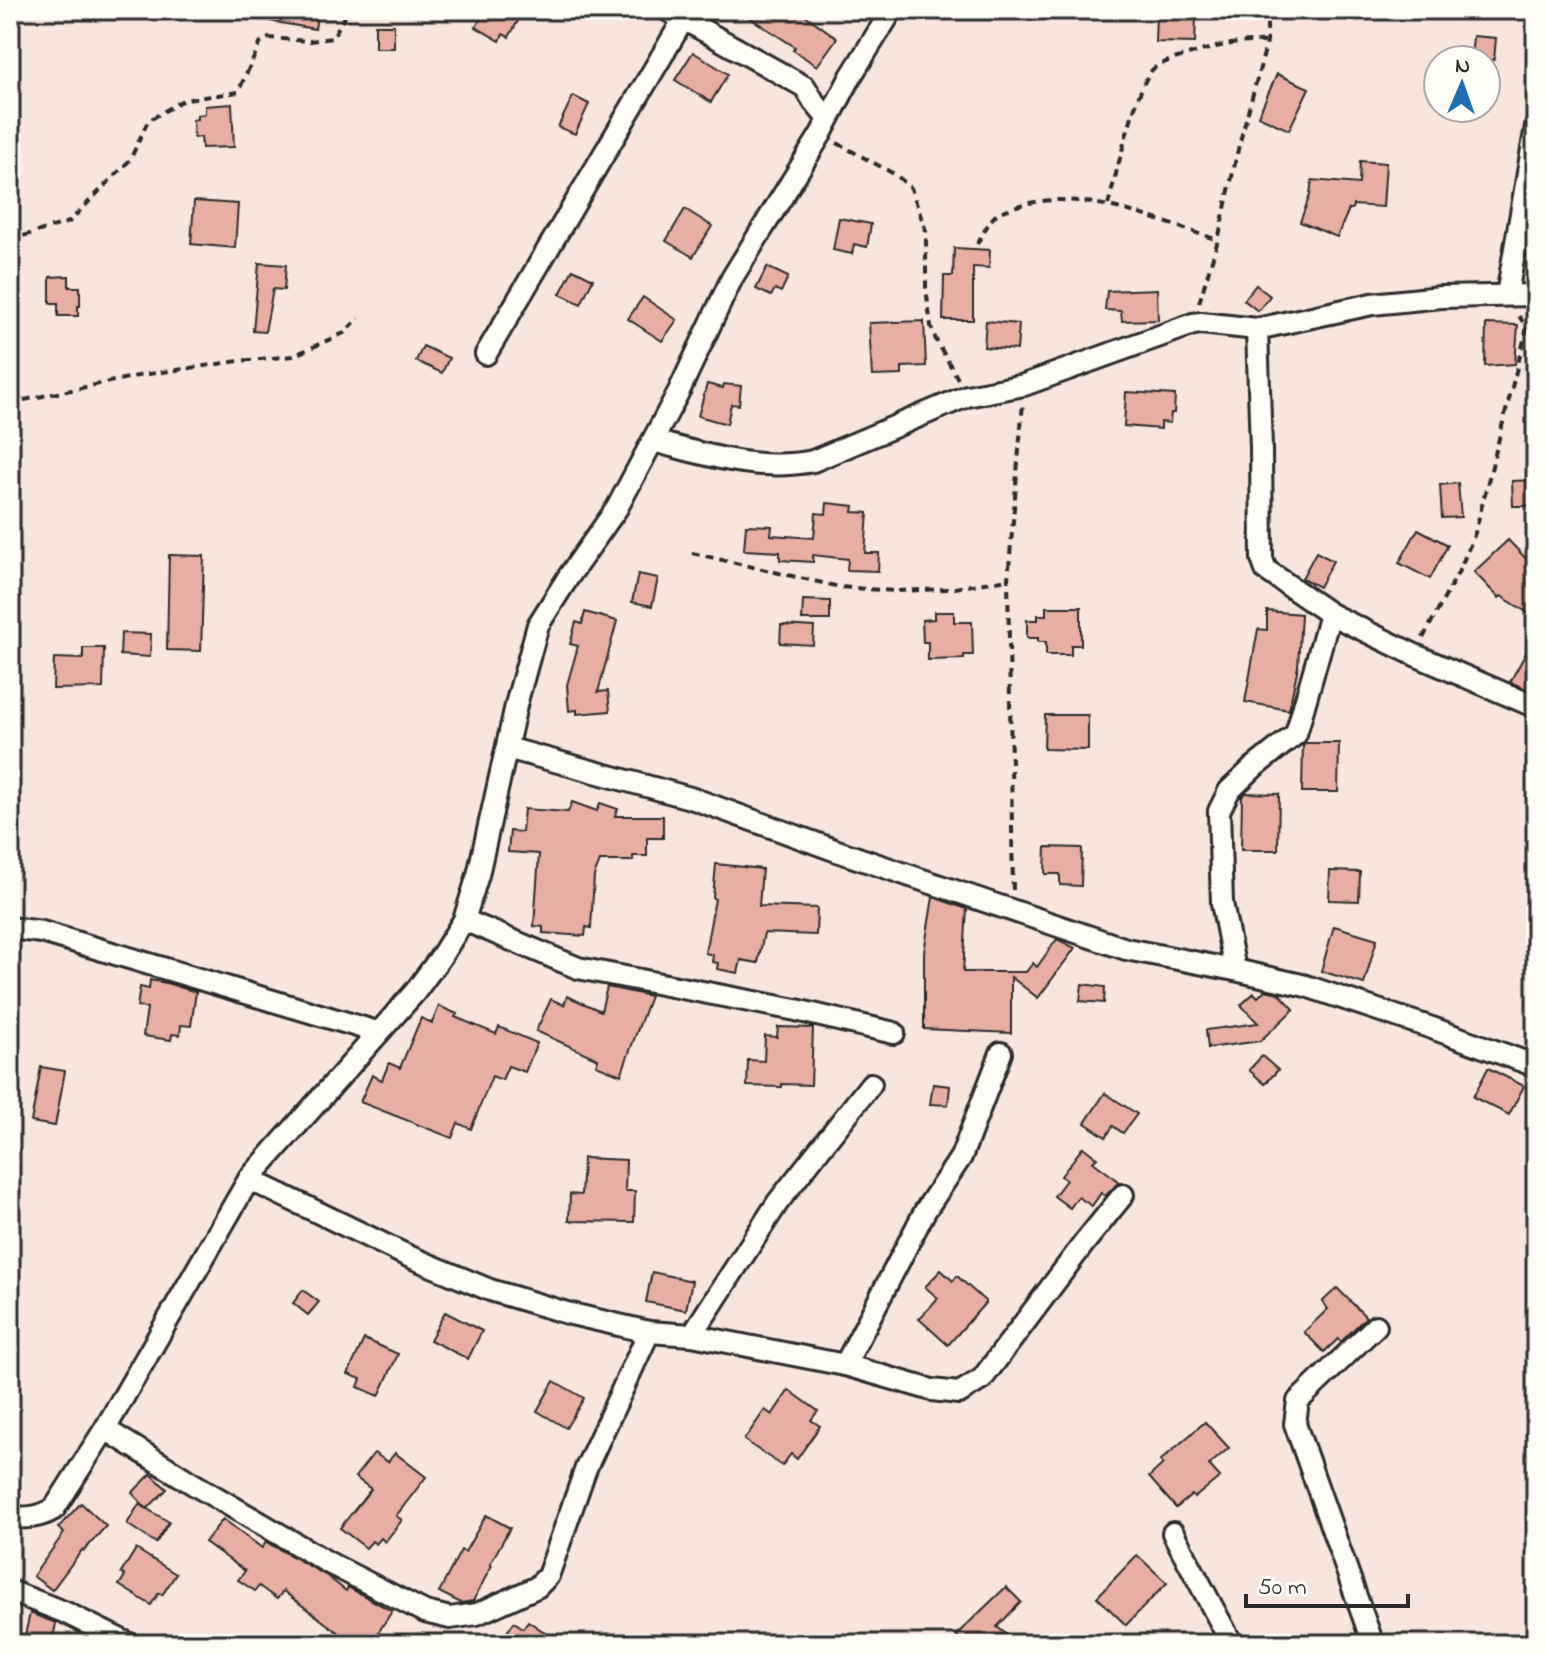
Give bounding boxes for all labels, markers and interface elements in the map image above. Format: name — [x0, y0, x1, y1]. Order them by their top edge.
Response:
north arrow — [1422, 44, 1502, 124]
text: N — [1455, 51, 1471, 83]
scale bar — [1246, 1558, 1408, 1608]
text: 50 m — [1258, 1571, 1307, 1606]

